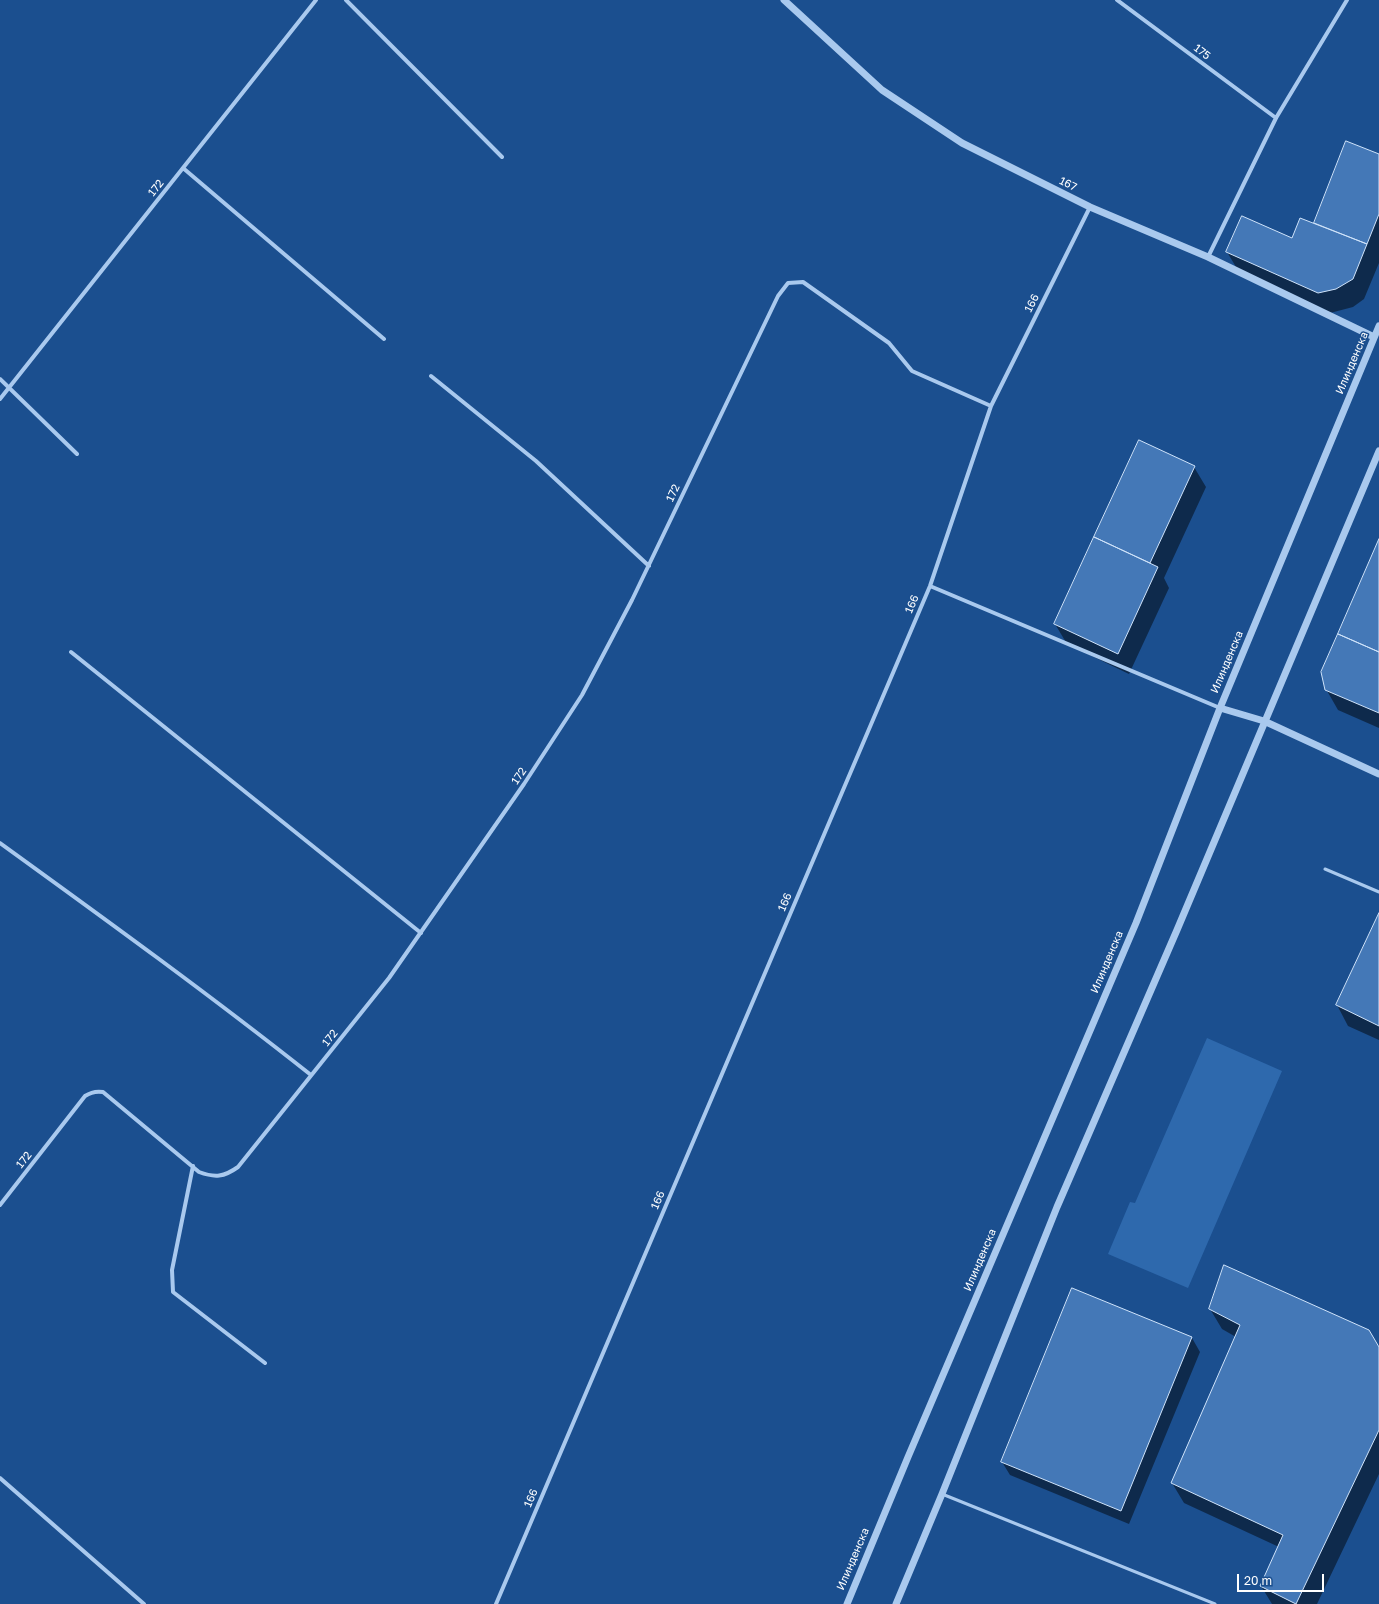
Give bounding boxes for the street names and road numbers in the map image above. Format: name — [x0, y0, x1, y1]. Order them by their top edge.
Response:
street label: 175 — [1191, 41, 1213, 63]
street label: 167 — [1057, 174, 1079, 194]
street label: 172 — [145, 177, 167, 199]
street label: 166 — [1022, 292, 1042, 314]
street label: Илинденска — [1333, 330, 1371, 396]
street label: 172 — [663, 482, 683, 504]
street label: 166 — [902, 593, 922, 615]
street label: Илинденска — [1208, 629, 1246, 695]
street label: 172 — [509, 765, 529, 787]
street label: 166 — [775, 891, 795, 913]
street label: Илинденска — [1088, 929, 1126, 995]
street label: 172 — [319, 1027, 341, 1049]
street label: 172 — [13, 1149, 35, 1171]
street label: 166 — [648, 1189, 668, 1211]
street label: Илинденска — [961, 1227, 999, 1293]
street label: 166 — [521, 1487, 541, 1509]
street label: Илинденска — [834, 1526, 872, 1592]

